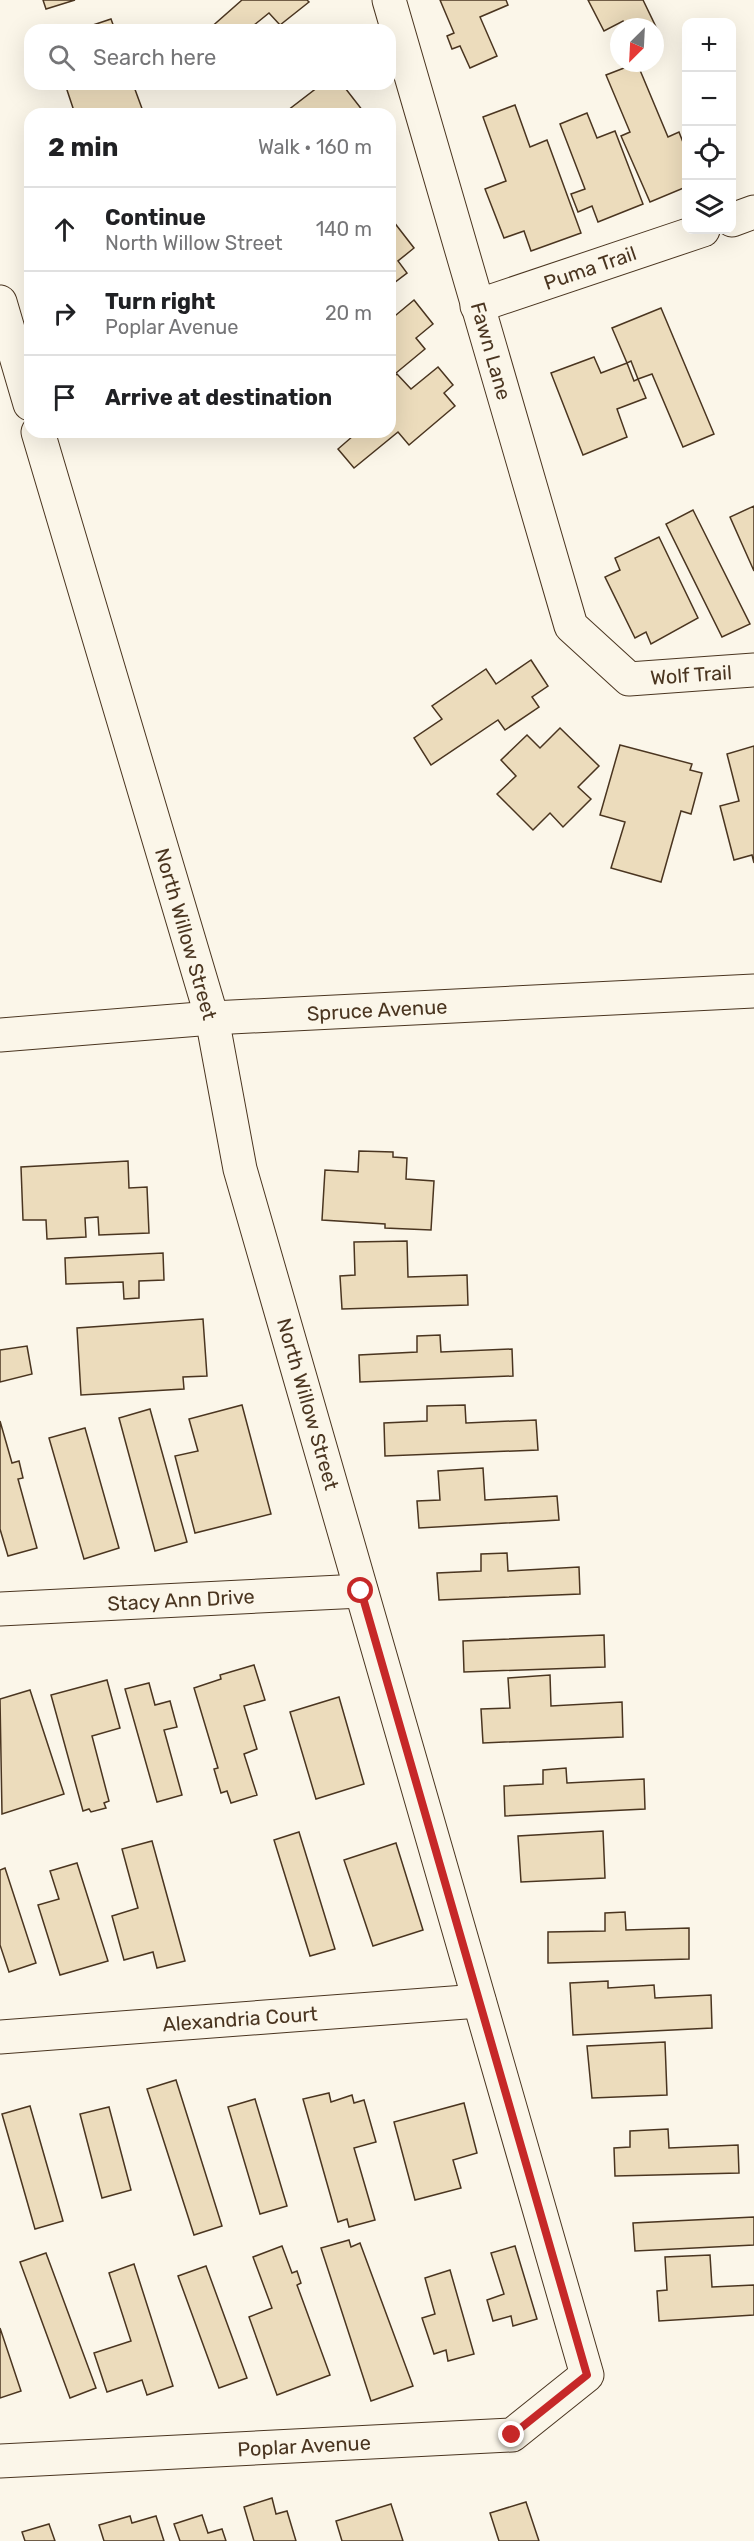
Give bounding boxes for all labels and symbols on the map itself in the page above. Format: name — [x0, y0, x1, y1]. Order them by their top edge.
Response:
north arrow — [610, 18, 664, 72]
street label: Puma Trail — [541, 241, 639, 295]
street label: Fawn Lane — [466, 299, 516, 403]
street label: Wolf Trail — [649, 660, 733, 690]
street label: North Willow Street — [150, 845, 222, 1023]
street label: Spruce Avenue — [306, 994, 448, 1026]
street label: North Willow Street — [272, 1315, 344, 1493]
route start — [347, 1577, 373, 1603]
street label: Stacy Ann Drive — [107, 1584, 255, 1616]
street label: Alexandria Court — [162, 2002, 319, 2036]
route end — [498, 2421, 524, 2447]
street label: Poplar Avenue — [237, 2431, 371, 2461]

